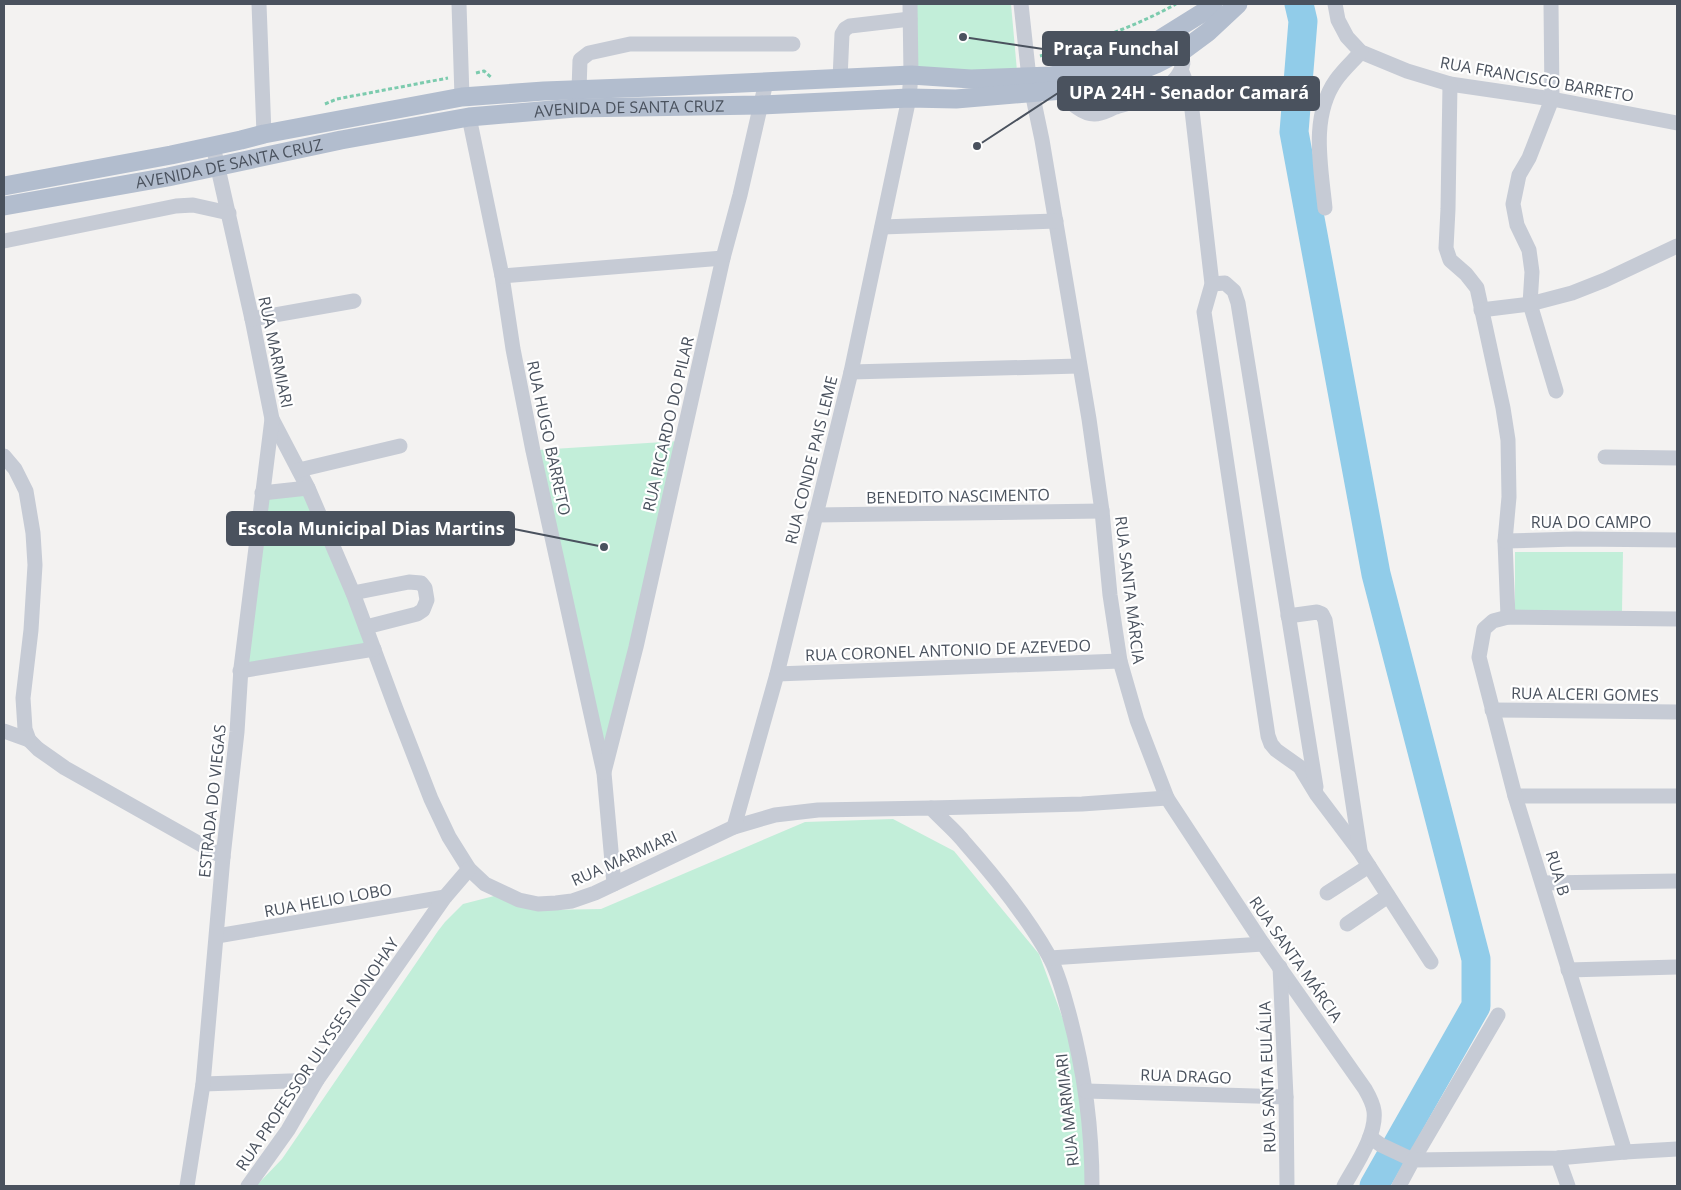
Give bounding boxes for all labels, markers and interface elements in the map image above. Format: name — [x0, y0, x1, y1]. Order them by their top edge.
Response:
callout: Praça Funchal — [1043, 32, 1189, 65]
text: Praça Funchal — [1053, 36, 1179, 60]
street label: RUA FRANCISCO BARRETO — [1438, 51, 1636, 107]
callout: UPA 24H - Senador Camará — [1058, 77, 1319, 110]
text: UPA 24H - Senador Camará — [1069, 80, 1309, 104]
street label: AVENIDA DE SANTA CRUZ — [533, 95, 724, 122]
street label: AVENIDA DE SANTA CRUZ — [134, 133, 324, 194]
street label: RUA MARMIARI — [253, 294, 299, 410]
street label: RUA RICARDO DO PILAR — [637, 334, 699, 514]
street label: RUA HUGO BARRETO — [522, 359, 576, 517]
street label: RUA CONDE PAIS LEME — [779, 374, 843, 546]
street label: BENEDITO NASCIMENTO — [866, 483, 1050, 509]
street label: RUA DO CAMPO — [1531, 511, 1651, 533]
callout: Escola Municipal Dias Martins — [227, 512, 514, 545]
street label: RUA SANTA MÁRCIA — [1110, 515, 1150, 666]
text: Escola Municipal Dias Martins — [237, 516, 505, 540]
street label: RUA CORONEL ANTONIO DE AZEVEDO — [805, 634, 1091, 666]
street label: RUA ALCERI GOMES — [1511, 682, 1659, 706]
street label: ESTRADA DO VIEGAS — [193, 723, 231, 879]
street label: RUA MARMIARI — [568, 825, 680, 891]
street label: RUA B — [1541, 848, 1575, 898]
street label: RUA HELIO LOBO — [262, 878, 394, 922]
street label: RUA SANTA MÁRCIA — [1244, 892, 1348, 1027]
street label: RUA PROFESSOR ULYSSES NONOHAY — [230, 933, 404, 1175]
street label: RUA SANTA EULÁLIA — [1253, 1000, 1281, 1153]
street label: RUA MARMIARI — [1050, 1052, 1084, 1168]
street label: RUA DRAGO — [1140, 1063, 1232, 1089]

